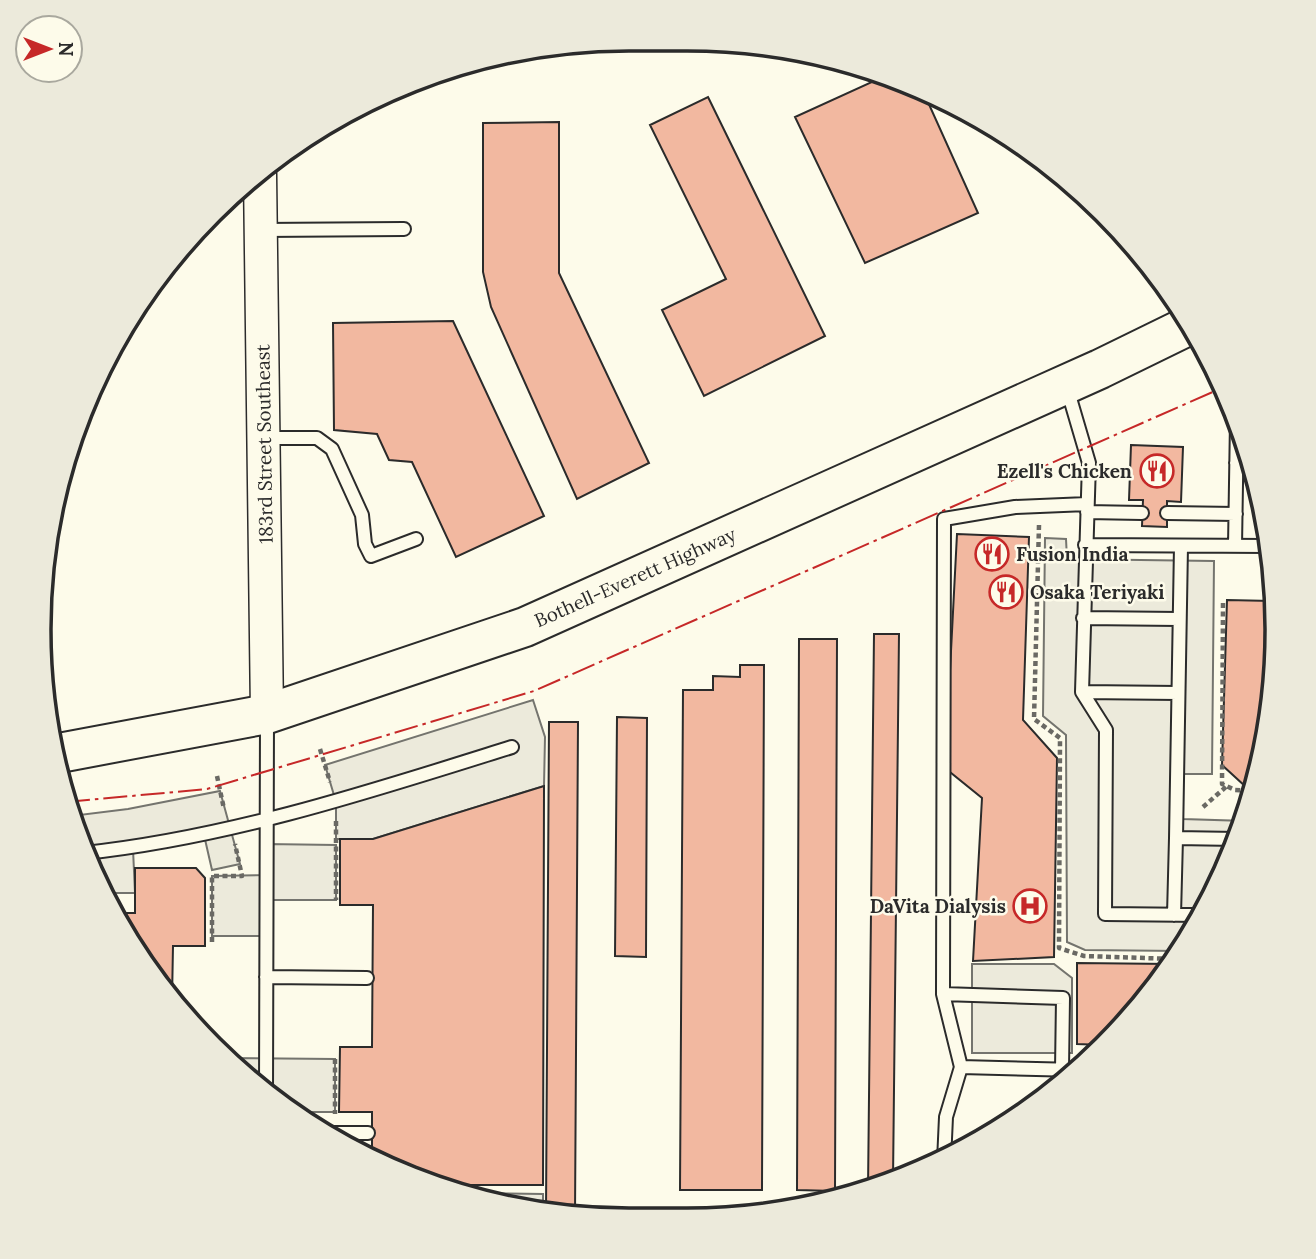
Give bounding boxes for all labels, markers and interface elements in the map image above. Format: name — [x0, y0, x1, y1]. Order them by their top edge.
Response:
north arrow — [14, 14, 84, 84]
text: N — [54, 42, 78, 57]
street label: 183rd Street Southeast — [250, 343, 278, 544]
restaurant icon: Ezell's Chicken — [1138, 452, 1176, 490]
place label: Ezell's Chicken — [997, 459, 1132, 483]
street label: Bothell-Everett Highway — [531, 522, 739, 632]
restaurant icon: Fusion India — [973, 535, 1011, 573]
place label: Fusion India — [1016, 542, 1129, 566]
restaurant icon: Osaka Teriyaki — [987, 573, 1025, 611]
place label: Osaka Teriyaki — [1030, 580, 1165, 604]
hospital icon: DaVita Dialysis — [1011, 887, 1049, 925]
place label: DaVita Dialysis — [870, 894, 1006, 918]

